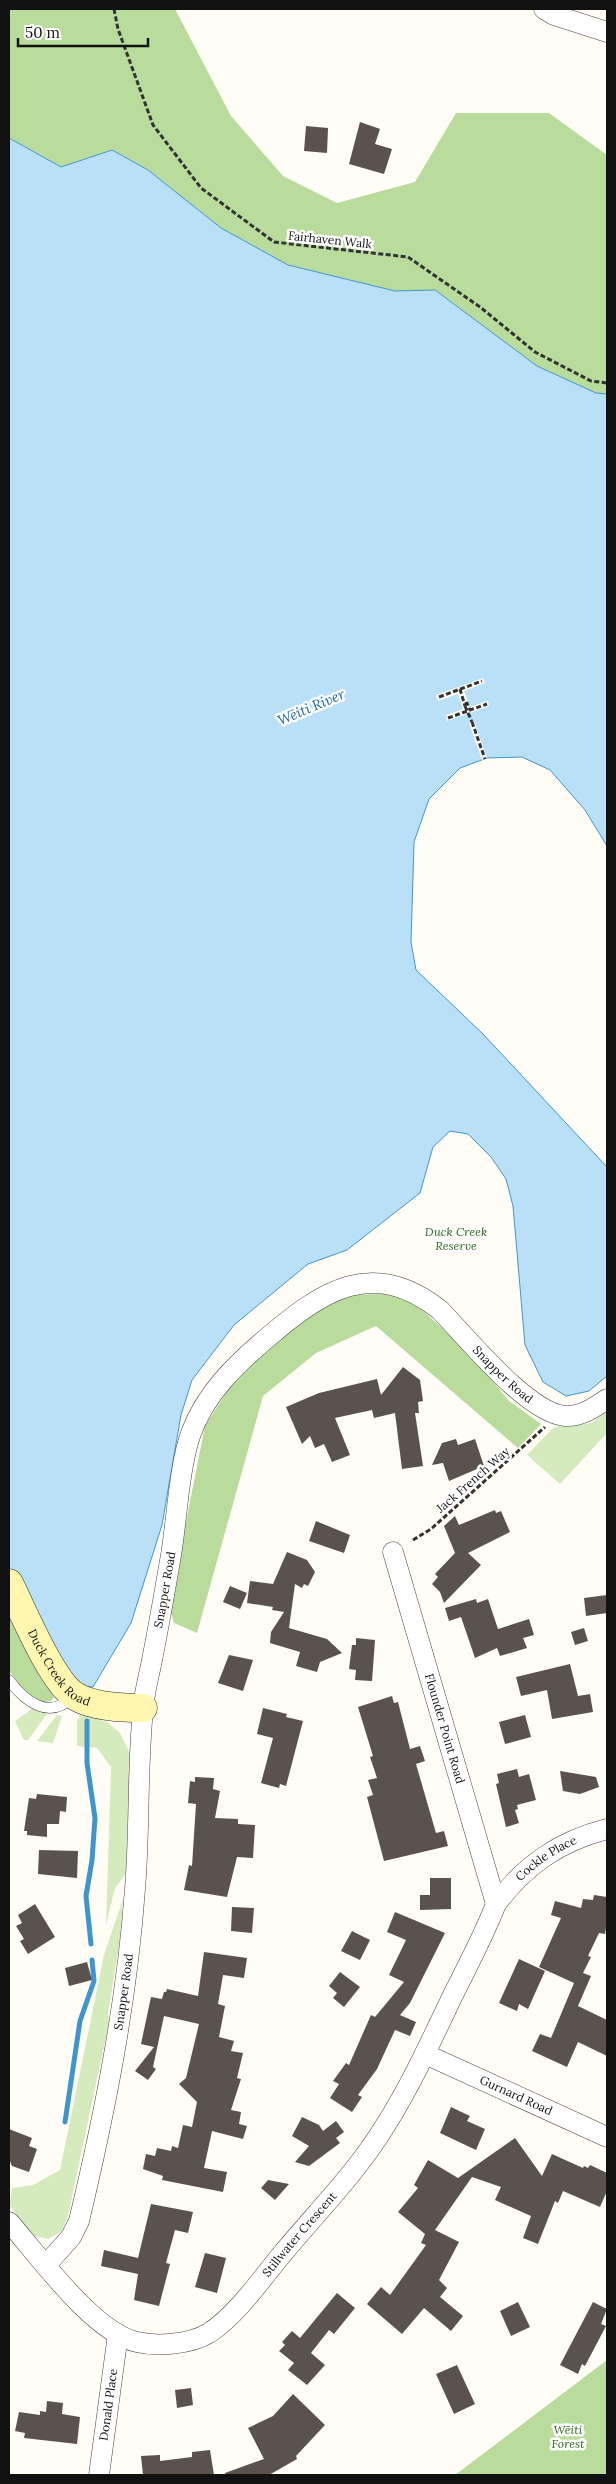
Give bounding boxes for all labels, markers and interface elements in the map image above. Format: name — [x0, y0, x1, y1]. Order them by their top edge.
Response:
scale bar — [18, 15, 148, 47]
text: 50 m — [25, 23, 60, 42]
street label: Fairhaven Walk — [287, 228, 373, 251]
water label: Wēiti River — [275, 685, 348, 729]
park label: Duck Creek Reserve — [425, 1224, 487, 1253]
street label: Snapper Road — [470, 1342, 536, 1406]
street label: Jack French Way — [432, 1443, 513, 1516]
street label: Snapper Road — [150, 1550, 178, 1629]
street label: Duck Creek Road — [25, 1626, 92, 1709]
street label: Flounder Point Road — [422, 1672, 468, 1785]
street label: Cockle Place — [512, 1832, 579, 1884]
street label: Snapper Road — [110, 1953, 136, 2031]
street label: Gurnard Road — [477, 2072, 555, 2118]
street label: Stillwater Crescent — [259, 2188, 340, 2280]
street label: Donald Place — [96, 2367, 120, 2442]
park label: Wēiti Forest — [552, 2422, 585, 2451]

